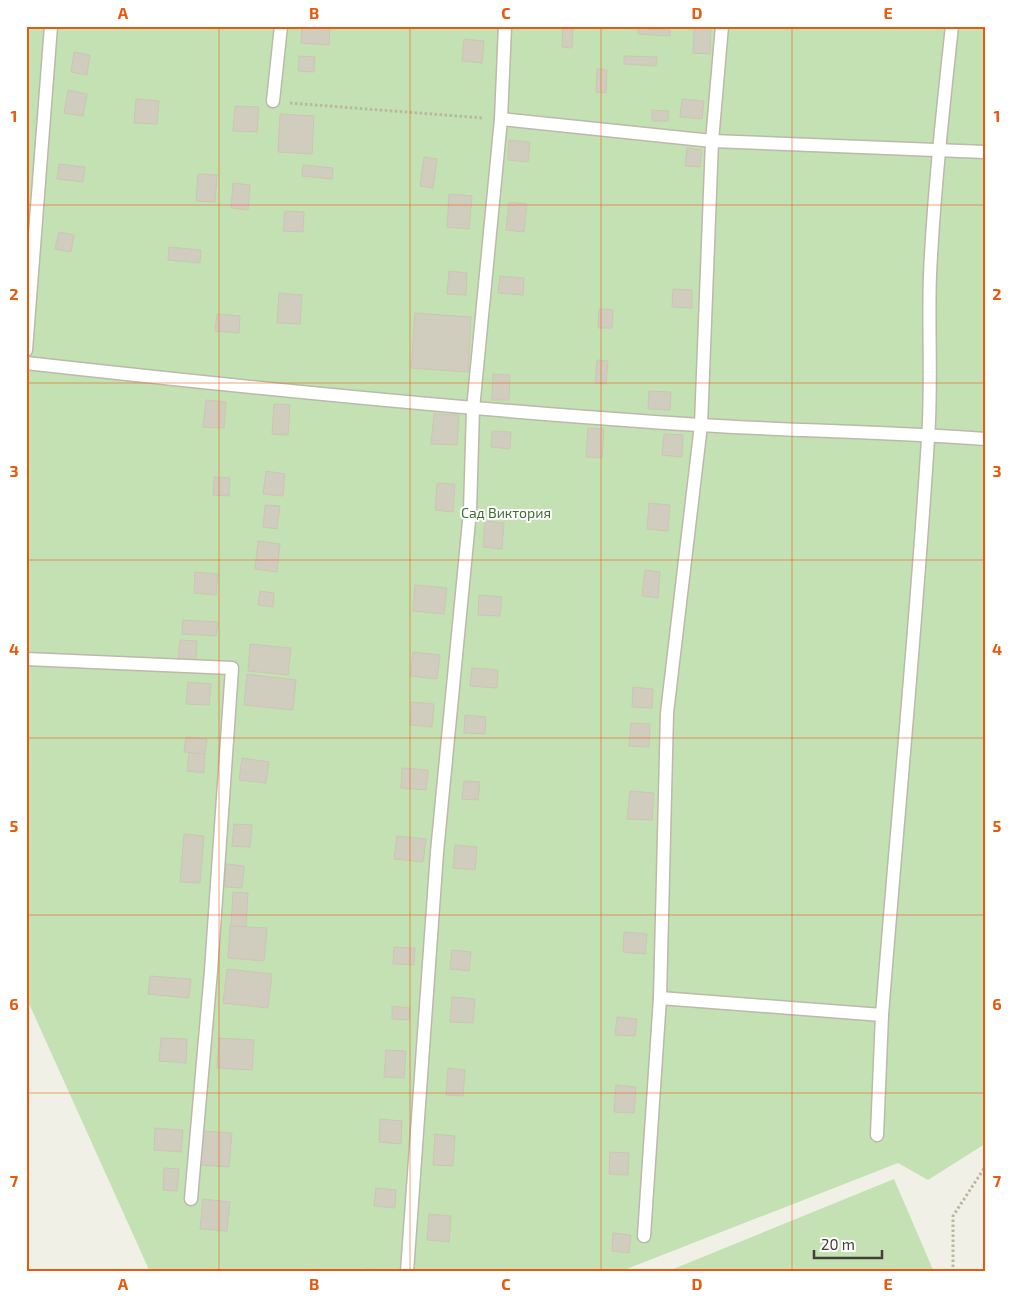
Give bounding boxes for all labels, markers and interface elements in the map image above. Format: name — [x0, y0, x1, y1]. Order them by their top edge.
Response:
text: A — [118, 3, 129, 22]
text: B — [309, 3, 319, 22]
text: C — [501, 3, 511, 22]
text: D — [692, 3, 703, 22]
text: E — [883, 3, 893, 22]
text: 1 — [11, 106, 17, 125]
text: 1 — [994, 106, 1000, 125]
text: 2 — [9, 284, 19, 303]
text: 2 — [992, 284, 1002, 303]
text: 3 — [9, 461, 19, 480]
text: 3 — [992, 461, 1002, 480]
park label: Сад Виктория — [461, 504, 551, 521]
text: 4 — [9, 639, 19, 658]
text: 4 — [992, 639, 1002, 658]
text: 5 — [10, 816, 19, 835]
text: 5 — [993, 816, 1002, 835]
text: 6 — [9, 994, 19, 1013]
text: 6 — [992, 994, 1002, 1013]
text: 7 — [10, 1171, 19, 1190]
text: 7 — [993, 1171, 1002, 1190]
scale bar — [814, 1228, 881, 1260]
text: 20 m — [821, 1235, 855, 1253]
text: A — [118, 1274, 129, 1293]
text: B — [309, 1274, 319, 1293]
text: C — [501, 1274, 511, 1293]
text: D — [692, 1274, 703, 1293]
text: E — [883, 1274, 893, 1293]

